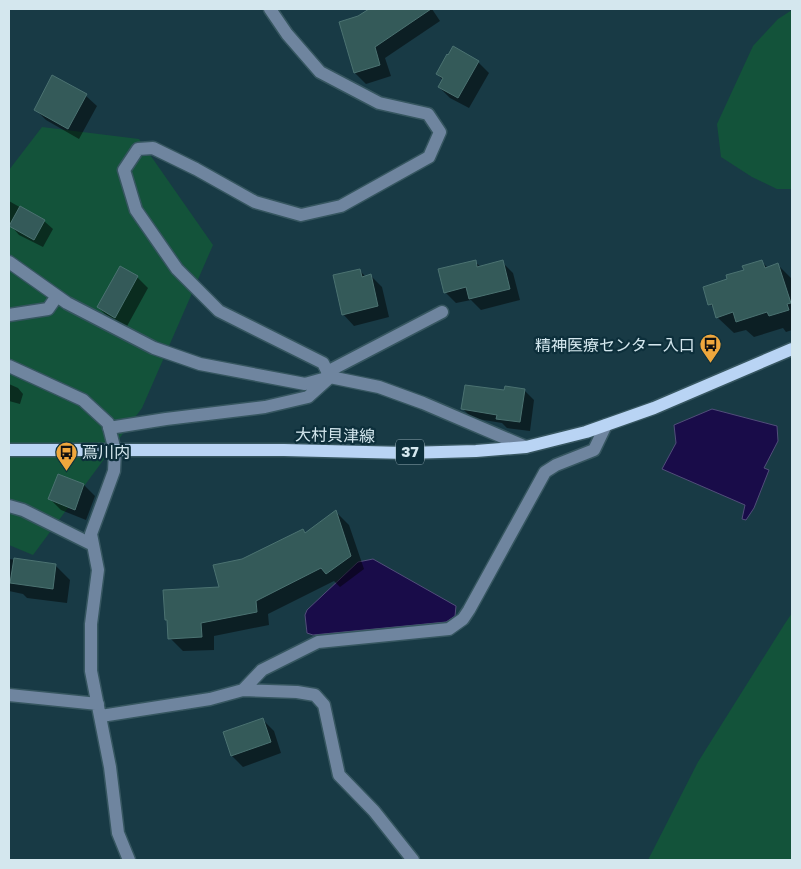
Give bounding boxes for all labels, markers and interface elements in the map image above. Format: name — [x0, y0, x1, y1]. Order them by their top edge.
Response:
bus stop icon: 精神医療センター入口 — [699, 333, 723, 364]
place label: 精神医療センター入口 — [535, 335, 695, 355]
street label: 大村貝津線 — [295, 424, 375, 446]
bus stop icon: 蔦川内 — [54, 440, 78, 471]
road number: 37 — [396, 440, 424, 464]
place label: 蔦川内 — [82, 442, 130, 462]

